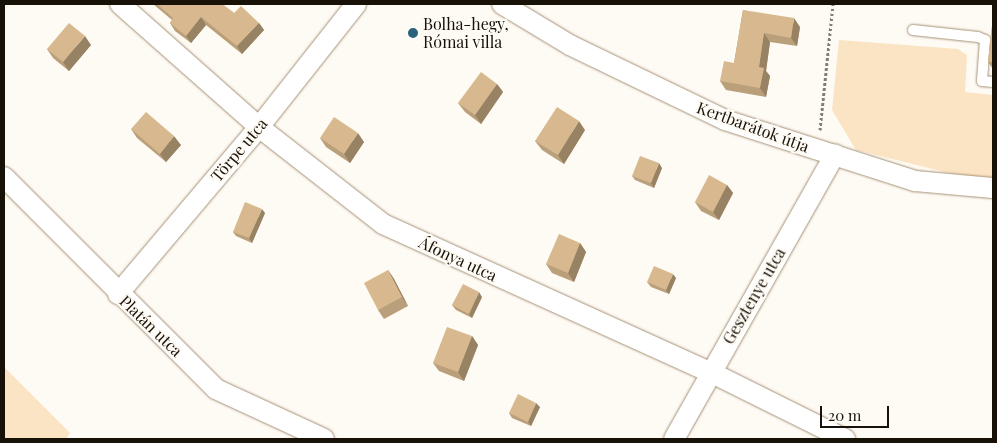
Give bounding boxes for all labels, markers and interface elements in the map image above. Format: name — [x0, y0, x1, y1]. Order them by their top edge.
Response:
place label: Bolha-hegy, Római villa — [423, 14, 509, 52]
marker: Bolha-hegy, Római villa — [407, 27, 419, 39]
street label: Kertbarátok útja — [694, 98, 812, 156]
street label: Törpe utca — [207, 114, 271, 186]
street label: Áfonya utca — [416, 233, 500, 285]
street label: Gesztenye utca — [719, 244, 789, 348]
street label: Platán utca — [116, 291, 186, 361]
scale bar — [822, 396, 891, 428]
text: 20 m — [828, 405, 861, 425]

